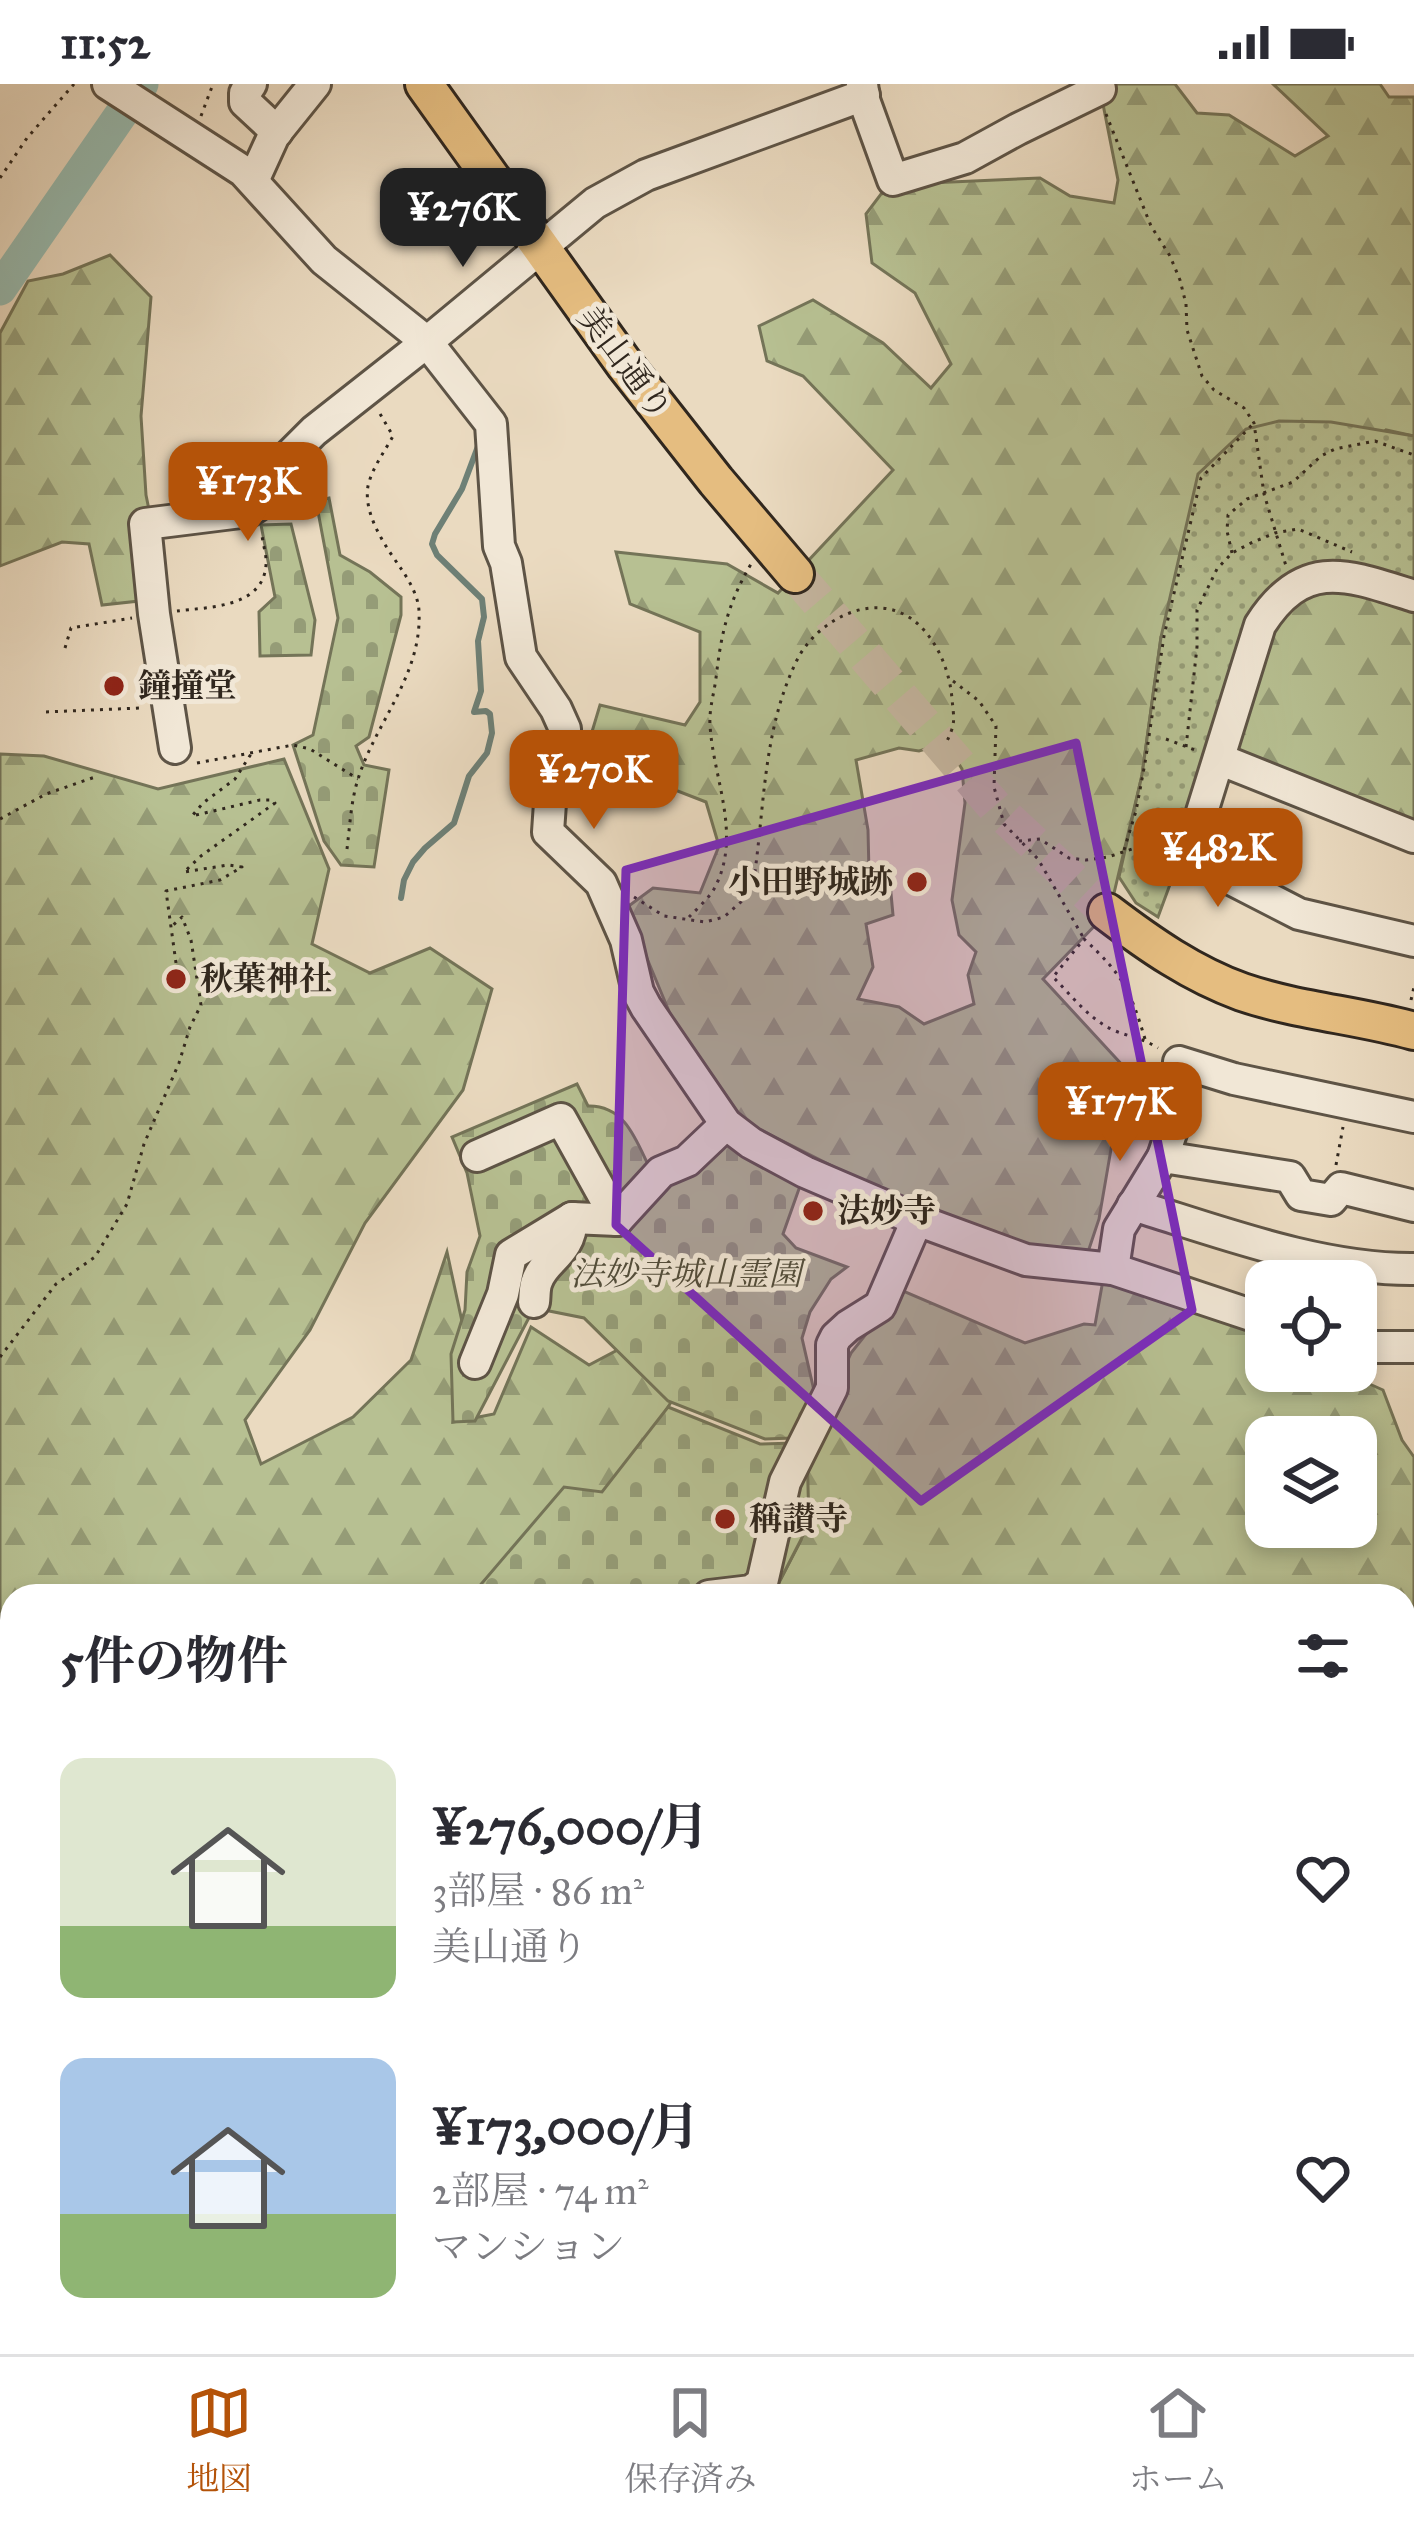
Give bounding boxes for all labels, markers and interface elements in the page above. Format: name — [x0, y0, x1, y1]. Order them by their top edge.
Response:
text: 11:52 — [60, 15, 150, 70]
pin: ¥276K — [379, 168, 547, 270]
text: ¥276K — [407, 183, 519, 231]
street label: 美山通り — [569, 298, 681, 428]
pin: ¥173K — [164, 442, 332, 544]
text: ¥173K — [195, 457, 301, 505]
place label: 鐘撞堂 — [138, 666, 237, 706]
marker: 鐘撞堂 — [101, 673, 127, 699]
pin: ¥270K — [510, 730, 678, 832]
text: ¥270K — [537, 745, 651, 793]
pin: ¥482K — [1134, 808, 1302, 910]
text: ¥482K — [1161, 823, 1275, 871]
place label: 小田野城跡 — [728, 862, 893, 902]
marker: 小田野城跡 — [904, 869, 930, 895]
place label: 秋葉神社 — [200, 959, 332, 999]
marker: 秋葉神社 — [163, 966, 189, 992]
pin: ¥177K — [1036, 1062, 1204, 1164]
text: ¥177K — [1065, 1077, 1175, 1125]
place label: 法妙寺 — [837, 1191, 936, 1231]
marker: 法妙寺 — [800, 1198, 826, 1224]
park label: 法妙寺城山霊園 — [571, 1254, 807, 1294]
map controls — [1245, 1260, 1377, 1548]
button: locate — [1245, 1260, 1377, 1392]
button: layers — [1245, 1416, 1377, 1548]
place label: 稱讃寺 — [749, 1499, 848, 1539]
marker: 稱讃寺 — [712, 1506, 738, 1532]
icon: filters — [1290, 1623, 1356, 1689]
text: 5件の物件 — [60, 1630, 288, 1692]
text: ¥276,000/月 — [432, 1796, 709, 1858]
icon: home — [156, 1806, 300, 1950]
icon: heart — [1290, 1845, 1356, 1911]
text: 3部屋 · 86 m² — [432, 1867, 644, 1915]
text: 美山通り — [432, 1923, 588, 1971]
text: ¥173,000/月 — [432, 2096, 700, 2158]
icon: home — [156, 2106, 300, 2250]
icon: heart — [1290, 2145, 1356, 2211]
text: 2部屋 · 74 m² — [432, 2167, 649, 2215]
text: マンション — [432, 2223, 625, 2271]
tab: 地図 — [186, 2380, 252, 2499]
tab: 保存済み — [624, 2380, 756, 2499]
tab: ホーム — [1129, 2380, 1228, 2499]

